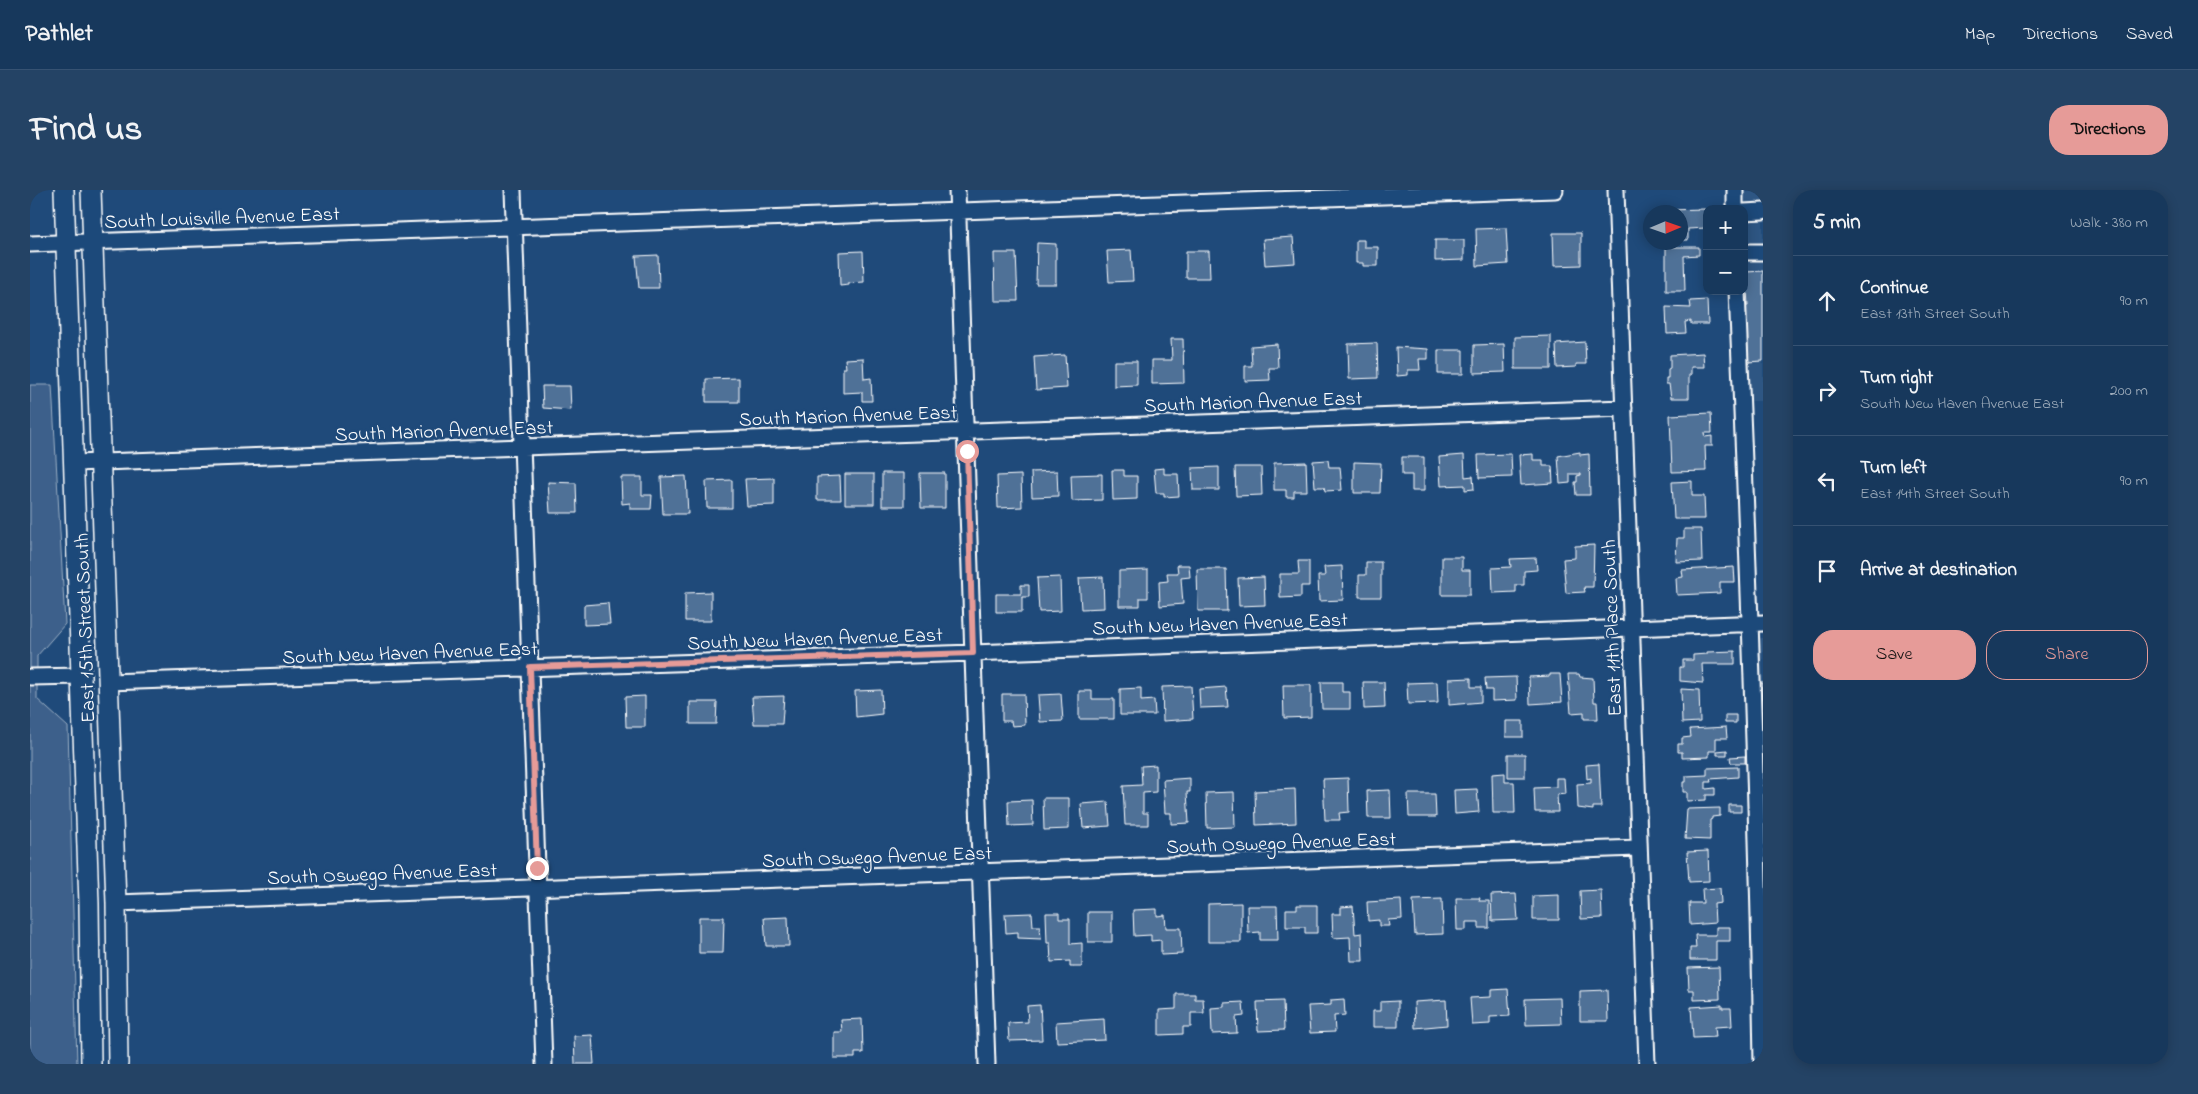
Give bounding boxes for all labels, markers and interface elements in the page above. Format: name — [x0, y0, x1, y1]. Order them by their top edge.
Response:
text: Pathlet — [25, 17, 93, 52]
text: Map — [1965, 22, 1995, 48]
text: Directions — [2023, 22, 2098, 48]
text: Saved — [2126, 22, 2173, 48]
text: Find us — [30, 105, 142, 156]
button: Directions — [2049, 105, 2168, 155]
street label: South Louisville Avenue East — [104, 201, 341, 238]
north arrow — [1643, 205, 1688, 250]
map controls — [1703, 205, 1748, 295]
button: + — [1703, 205, 1748, 250]
text: 5 min — [1813, 208, 1861, 238]
text: Walk · 380 m — [2070, 211, 2148, 235]
button: − — [1703, 250, 1748, 295]
text: Continue — [1860, 275, 1928, 302]
icon: ahead — [1813, 287, 1841, 315]
text: 90 m — [2120, 289, 2148, 313]
text: East 13th Street South — [1860, 302, 2010, 326]
text: Turn right — [1860, 365, 1933, 392]
icon: right — [1813, 377, 1841, 405]
text: 200 m — [2110, 379, 2148, 403]
street label: South Marion Avenue East — [1143, 385, 1363, 422]
text: South New Haven Avenue East — [1860, 392, 2064, 416]
street label: South Marion Avenue East — [738, 399, 958, 436]
street label: South Marion Avenue East — [334, 414, 554, 451]
route start — [956, 440, 979, 463]
text: Turn left — [1860, 455, 1927, 482]
icon: left — [1813, 467, 1841, 495]
text: 90 m — [2120, 469, 2148, 493]
text: East 14th Street South — [1860, 482, 2010, 506]
street label: East 15th Street South — [69, 532, 104, 723]
street label: East 11th Place South — [1596, 539, 1631, 717]
icon: arrive — [1813, 557, 1841, 585]
text: Arrive at destination — [1860, 557, 2017, 584]
street label: South New Haven Avenue East — [1092, 607, 1349, 644]
street label: South New Haven Avenue East — [687, 622, 944, 659]
button: Save — [1813, 630, 1976, 680]
button: Share — [1986, 630, 2148, 680]
street label: South New Haven Avenue East — [282, 636, 539, 673]
street label: South Oswego Avenue East — [1166, 826, 1397, 864]
street label: South Oswego Avenue East — [762, 840, 993, 878]
street label: South Oswego Avenue East — [267, 857, 498, 895]
route end — [526, 857, 549, 880]

